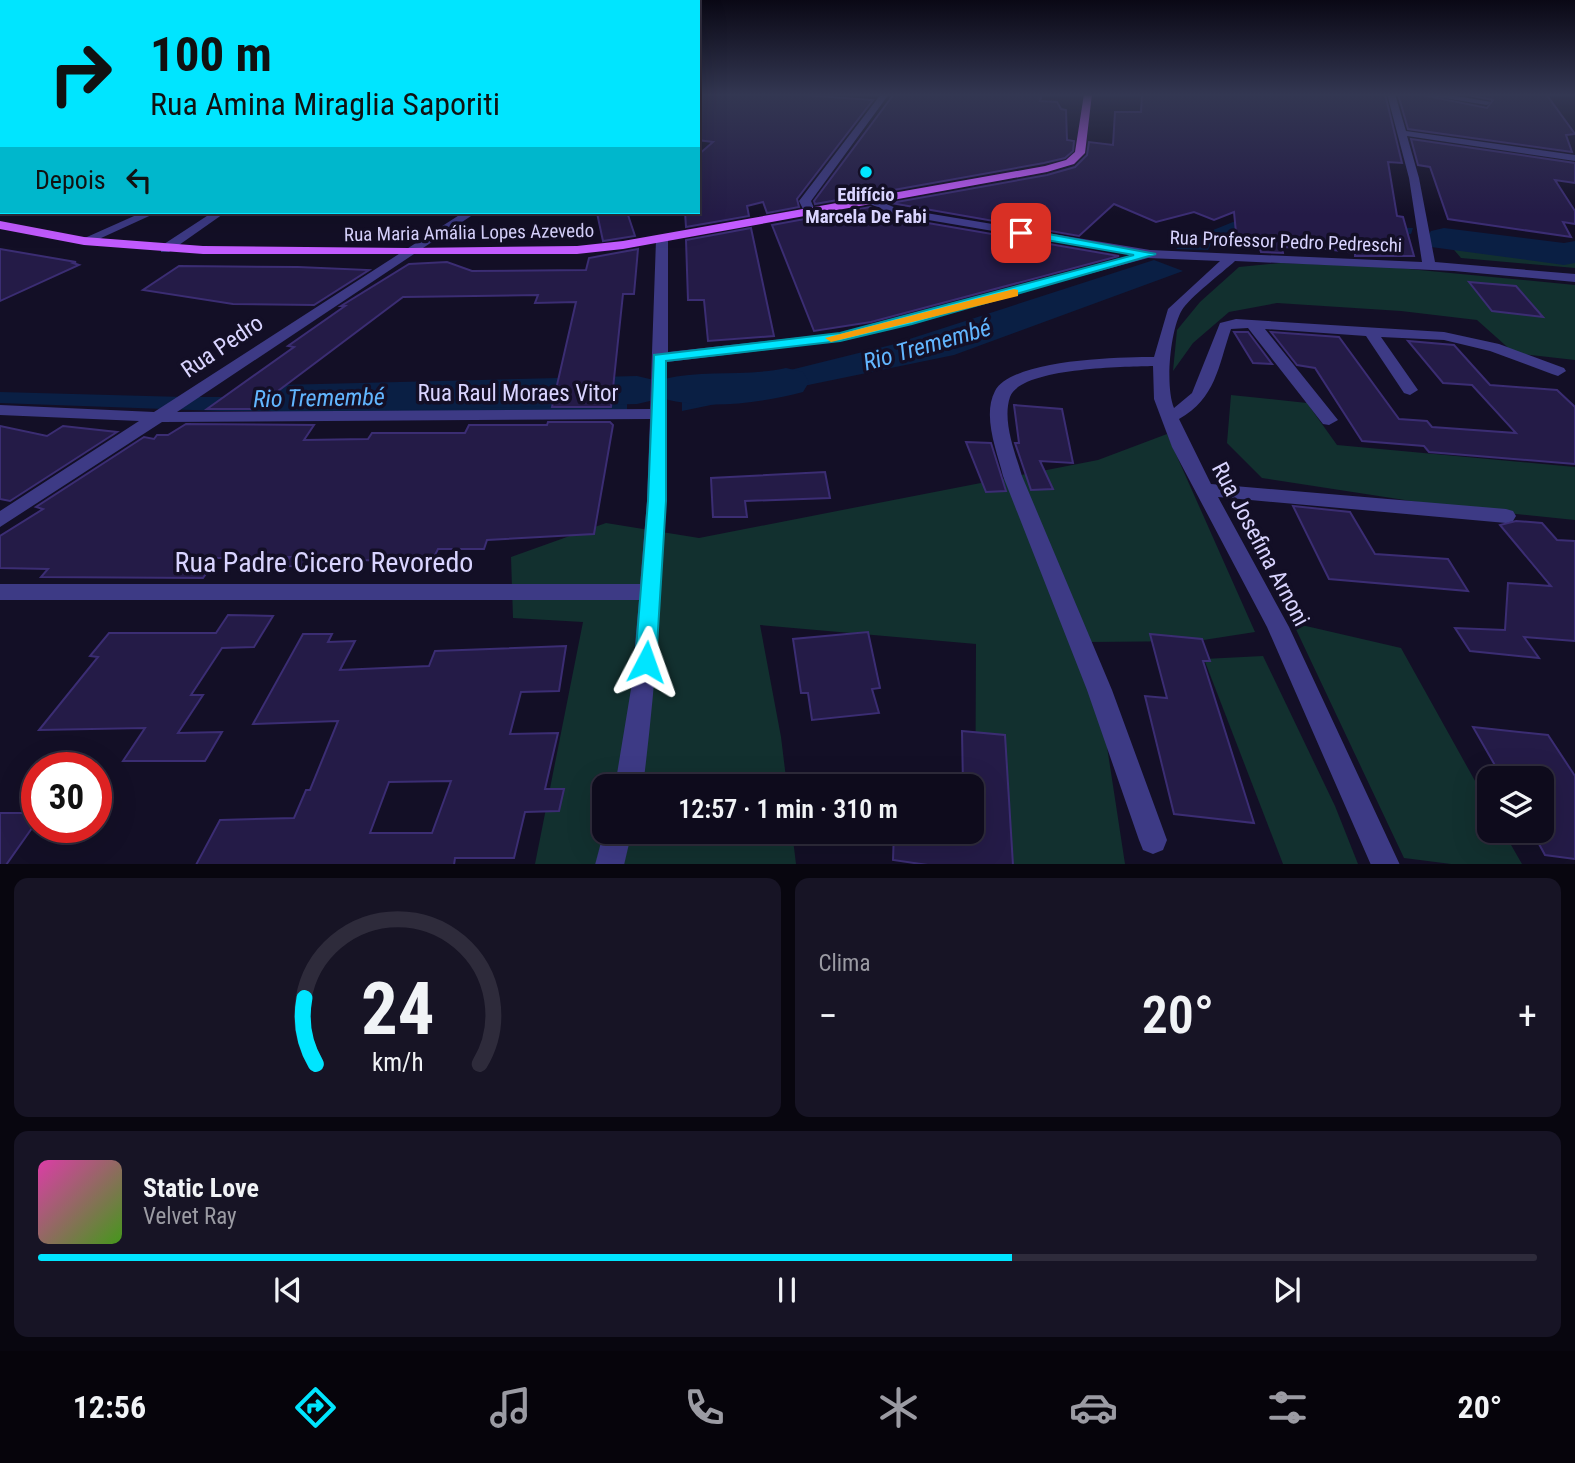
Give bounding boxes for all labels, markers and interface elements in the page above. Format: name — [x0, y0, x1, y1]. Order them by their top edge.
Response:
text: 100 m — [150, 26, 272, 83]
icon: right — [35, 28, 126, 119]
text: Rua Amina Miraglia Saporiti — [150, 85, 500, 123]
icon: left — [120, 161, 158, 199]
marker: Edifício Marcela De Fabi — [858, 164, 874, 180]
text: Depois — [35, 165, 106, 195]
place label: Edifício Marcela De Fabi — [805, 183, 927, 228]
pin — [991, 203, 1051, 263]
icon: arrive — [1002, 214, 1040, 252]
street label: Rua Maria Amália Lopes Azevedo — [344, 219, 594, 246]
street label: Rua Professor Pedro Pedreschi — [1169, 226, 1403, 257]
street label: Rua Pedro — [176, 309, 268, 384]
water label: Rio Tremembé — [860, 313, 994, 377]
street label: Rua Raul Moraes Vitor — [418, 380, 618, 407]
water label: Rio Tremembé — [253, 383, 385, 413]
street label: Rua Josefina Arnoni — [1206, 458, 1315, 631]
street label: Rua Padre Cicero Revoredo — [175, 546, 473, 579]
position arrow — [609, 625, 683, 699]
speed limit sign: 30 — [21, 752, 112, 843]
map controls — [1477, 766, 1554, 843]
button: layers — [1477, 766, 1554, 843]
text: 12:57 · 1 min · 310 m — [678, 794, 898, 824]
text: Clima — [819, 950, 870, 977]
text: 24 — [360, 966, 434, 1052]
text: 20° — [1142, 985, 1214, 1046]
text: − — [819, 994, 838, 1038]
text: + — [1518, 994, 1537, 1038]
text: km/h — [372, 1047, 423, 1076]
text: Static Love — [143, 1173, 259, 1203]
text: Velvet Ray — [143, 1203, 237, 1230]
icon: previous — [269, 1271, 307, 1309]
icon: pause — [768, 1271, 806, 1309]
icon: next — [1268, 1271, 1306, 1309]
icon: directions — [291, 1383, 340, 1432]
icon: music — [486, 1383, 535, 1432]
icon: phone — [680, 1383, 729, 1432]
icon: climate — [874, 1383, 923, 1432]
icon: car — [1069, 1383, 1118, 1432]
icon: filters — [1263, 1383, 1312, 1432]
text: 12:56 — [73, 1388, 146, 1426]
text: 20° — [1458, 1388, 1502, 1426]

